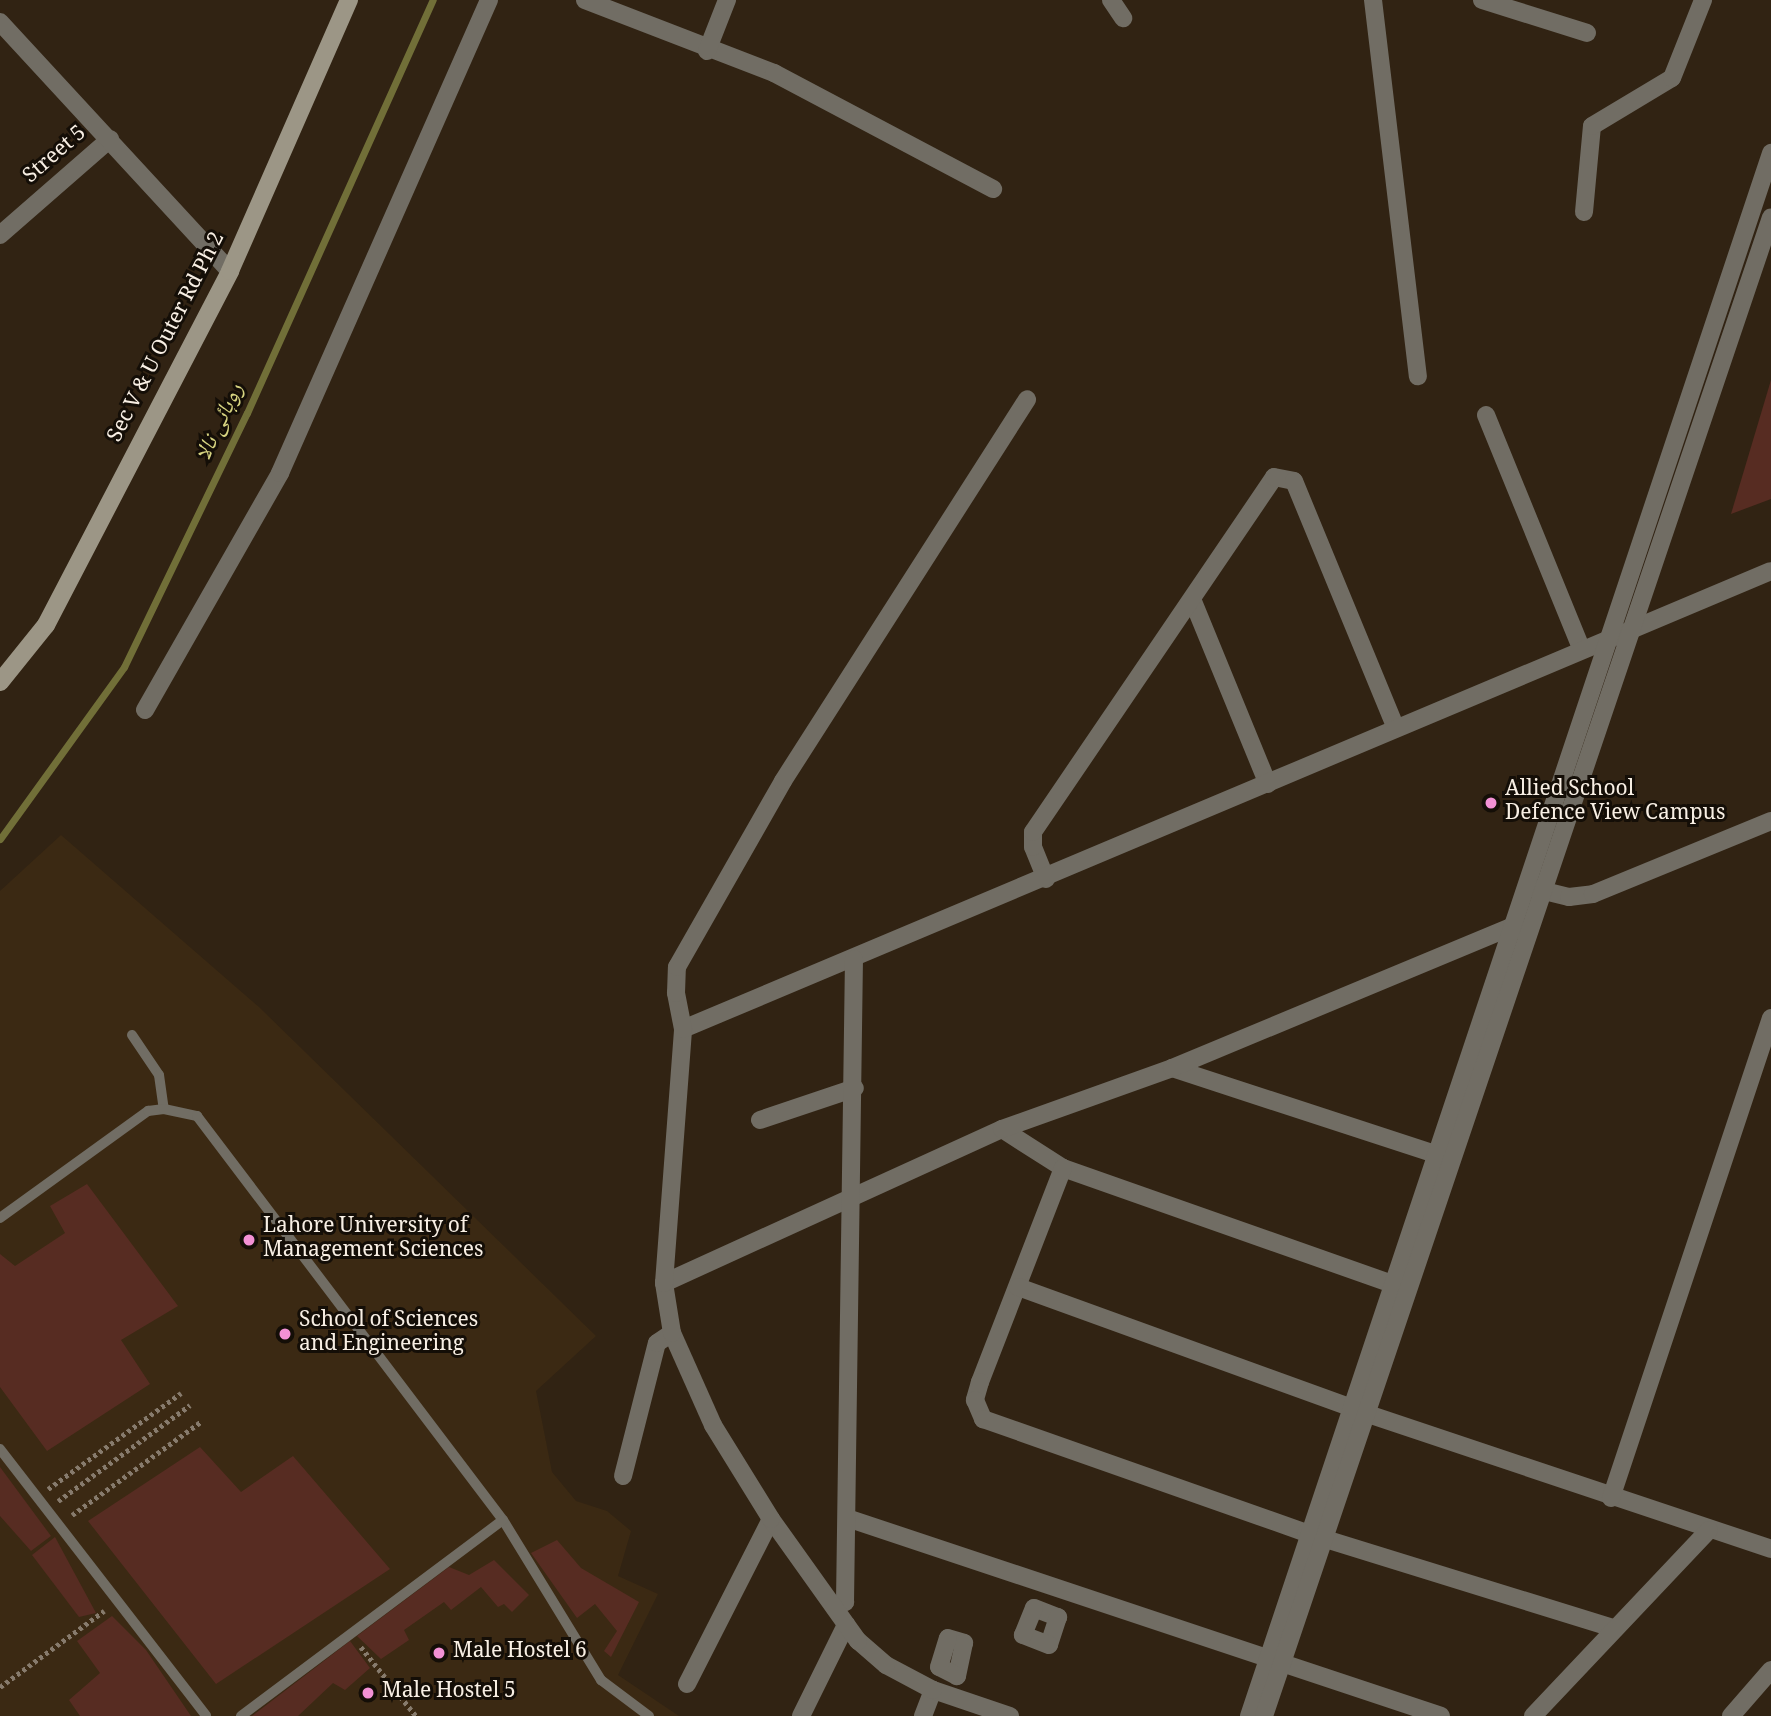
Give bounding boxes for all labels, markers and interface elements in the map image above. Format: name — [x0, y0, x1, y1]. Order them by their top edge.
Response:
street label: Street 5 — [19, 122, 93, 190]
street label: Sec V & U Outer Rd Ph 2 — [104, 229, 232, 447]
water label: روہائی نالا — [191, 380, 251, 466]
place label: Allied School Defence View Campus — [1505, 778, 1725, 828]
marker: Allied School Defence View Campus — [1483, 795, 1499, 811]
place label: Lahore University of Management Sciences — [263, 1215, 483, 1265]
marker: Lahore University of Management Sciences — [241, 1232, 257, 1248]
place label: School of Sciences and Engineering — [299, 1309, 478, 1359]
marker: School of Sciences and Engineering — [277, 1326, 293, 1342]
place label: Male Hostel 6 — [453, 1640, 587, 1666]
marker: Male Hostel 6 — [431, 1645, 447, 1661]
place label: Male Hostel 5 — [382, 1680, 516, 1706]
marker: Male Hostel 5 — [360, 1685, 376, 1701]

